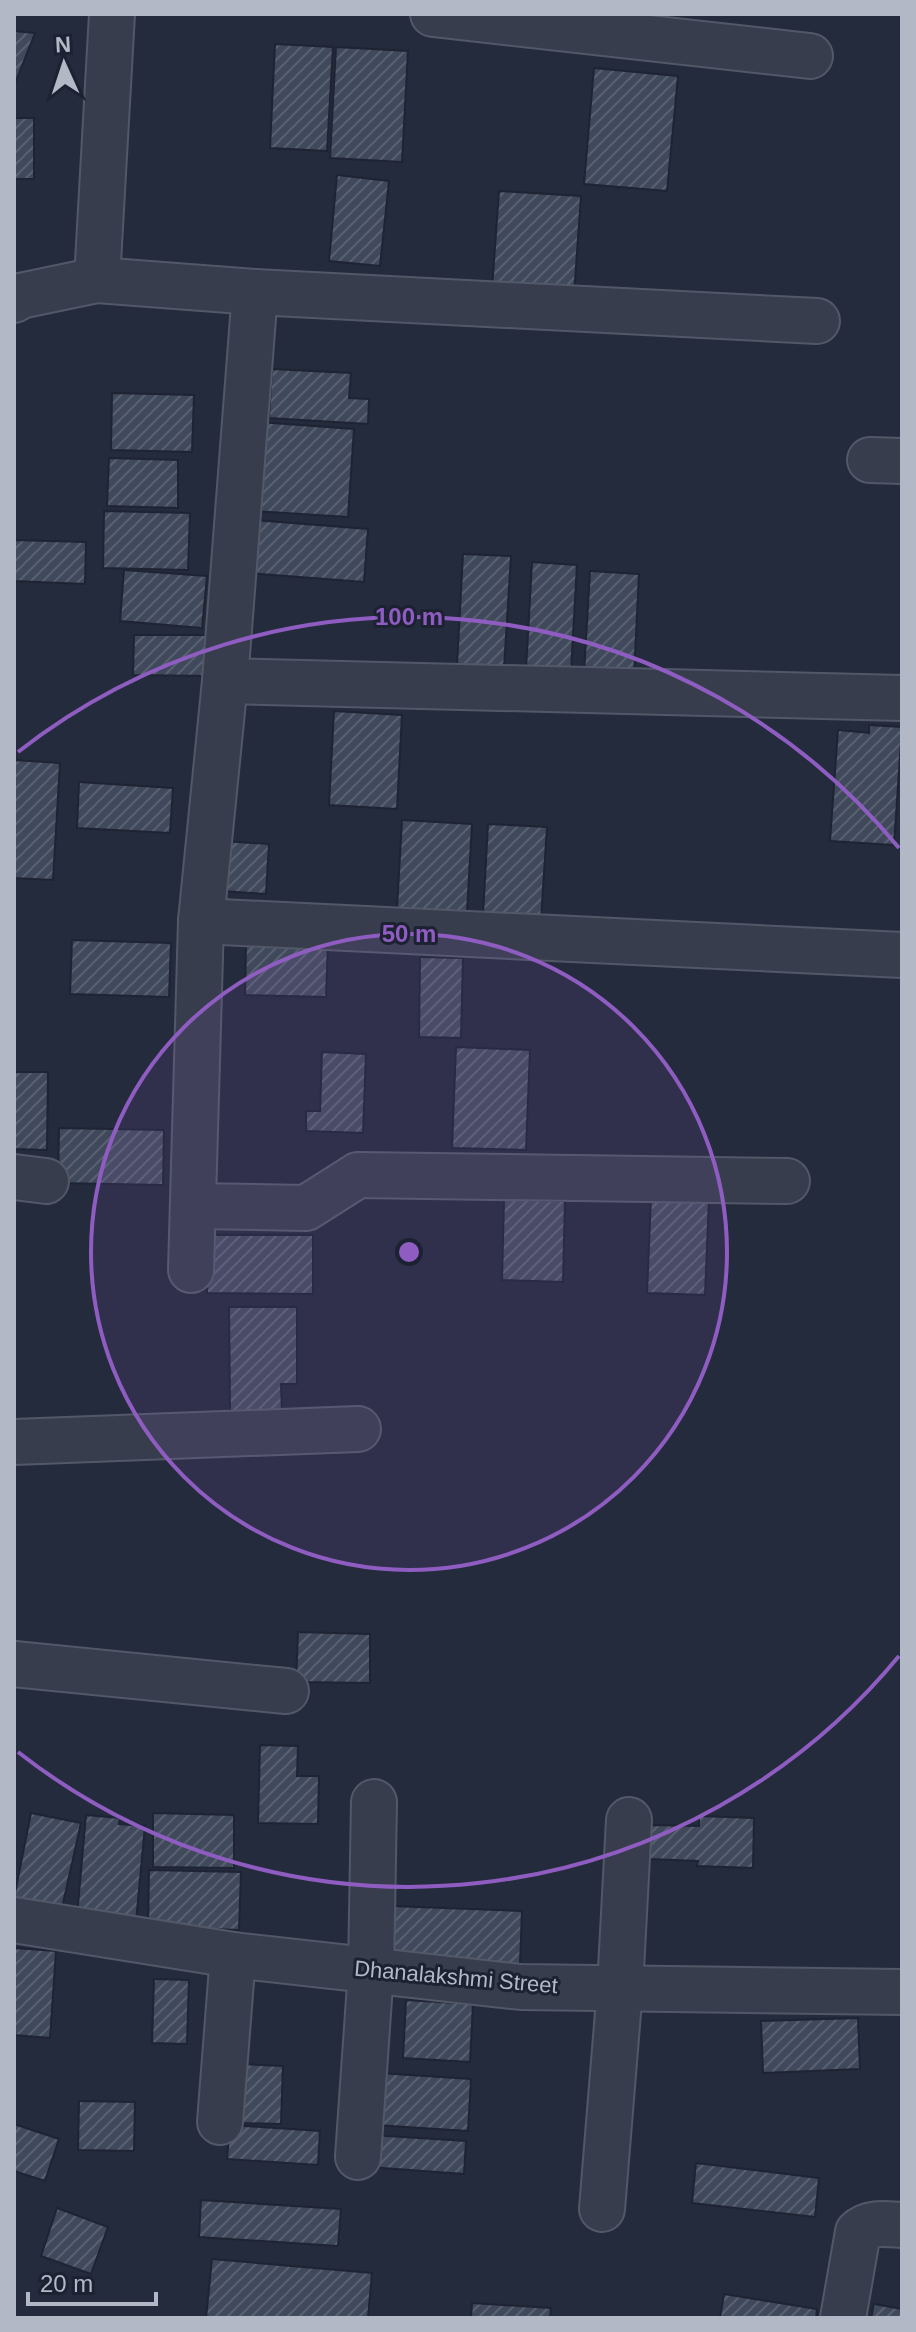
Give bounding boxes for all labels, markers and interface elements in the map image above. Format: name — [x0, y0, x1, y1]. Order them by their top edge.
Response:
north arrow — [24, 24, 104, 104]
text: N — [54, 32, 72, 57]
text: 100 m — [375, 603, 443, 630]
text: 50 m — [382, 920, 436, 947]
centre of rings — [395, 1238, 423, 1266]
street label: Dhanalakshmi Street — [353, 1956, 559, 1998]
scale bar — [28, 2256, 156, 2306]
text: 20 m — [40, 2270, 93, 2297]

